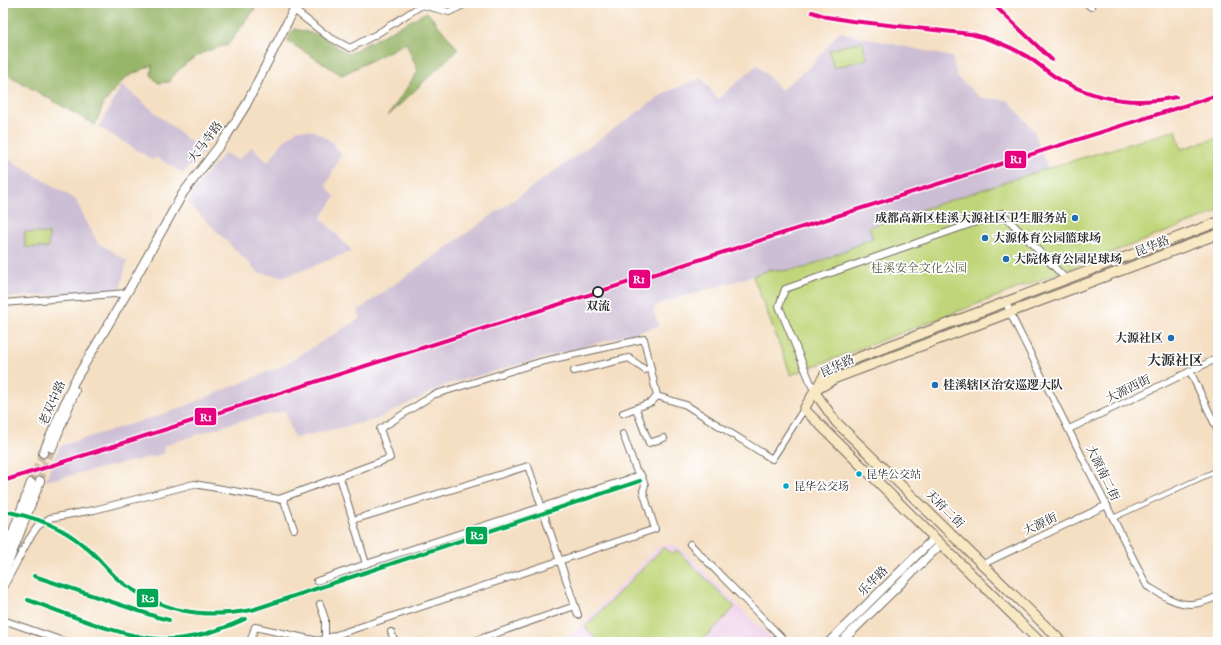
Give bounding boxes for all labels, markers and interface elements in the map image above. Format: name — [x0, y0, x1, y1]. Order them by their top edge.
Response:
street label: 大马寺路 — [185, 119, 225, 165]
line badge: R1 — [1004, 150, 1027, 169]
text: R1 — [1010, 153, 1022, 166]
place label: 成都高新区桂溪大源社区卫生服务站 — [875, 211, 1067, 225]
marker: 成都高新区桂溪大源社区卫生服务站 — [1070, 213, 1080, 223]
place label: 大源体育公园篮球场 — [993, 231, 1101, 245]
marker: 大源体育公园篮球场 — [980, 233, 990, 243]
street label: 昆华路 — [1133, 233, 1171, 259]
place label: 大院体育公园足球场 — [1014, 252, 1122, 266]
marker: 大院体育公园足球场 — [1001, 254, 1011, 264]
park label: 桂溪安全文化公园 — [871, 261, 967, 275]
line badge: R1 — [628, 269, 651, 289]
text: R1 — [633, 273, 645, 286]
marker: 双流 — [592, 286, 604, 298]
place label: 双流 — [586, 299, 610, 313]
place label: 大源社区 — [1115, 331, 1163, 345]
marker: 大源社区 — [1166, 333, 1176, 343]
street label: 昆华路 — [818, 352, 856, 380]
district label: 大源社区 — [1147, 352, 1203, 369]
street label: 大源西街 — [1103, 372, 1154, 406]
street label: 老双中路 — [36, 378, 68, 428]
place label: 桂溪辖区治安巡逻大队 — [943, 378, 1063, 392]
marker: 桂溪辖区治安巡逻大队 — [930, 380, 940, 390]
line badge: R1 — [194, 407, 217, 426]
text: R1 — [200, 411, 212, 424]
street label: 大源南二街 — [1084, 443, 1123, 504]
place label: 昆华公交站 — [866, 468, 921, 481]
marker: 昆华公交站 — [854, 469, 864, 479]
place label: 昆华公交场 — [794, 480, 849, 493]
marker: 昆华公交场 — [781, 481, 791, 491]
street label: 天府二街 — [923, 487, 968, 532]
street label: 大源街 — [1021, 510, 1060, 538]
line badge: R2 — [465, 526, 488, 545]
text: R2 — [470, 529, 484, 542]
street label: 乐华路 — [855, 563, 891, 599]
line badge: R2 — [136, 588, 159, 608]
text: R2 — [141, 592, 155, 605]

